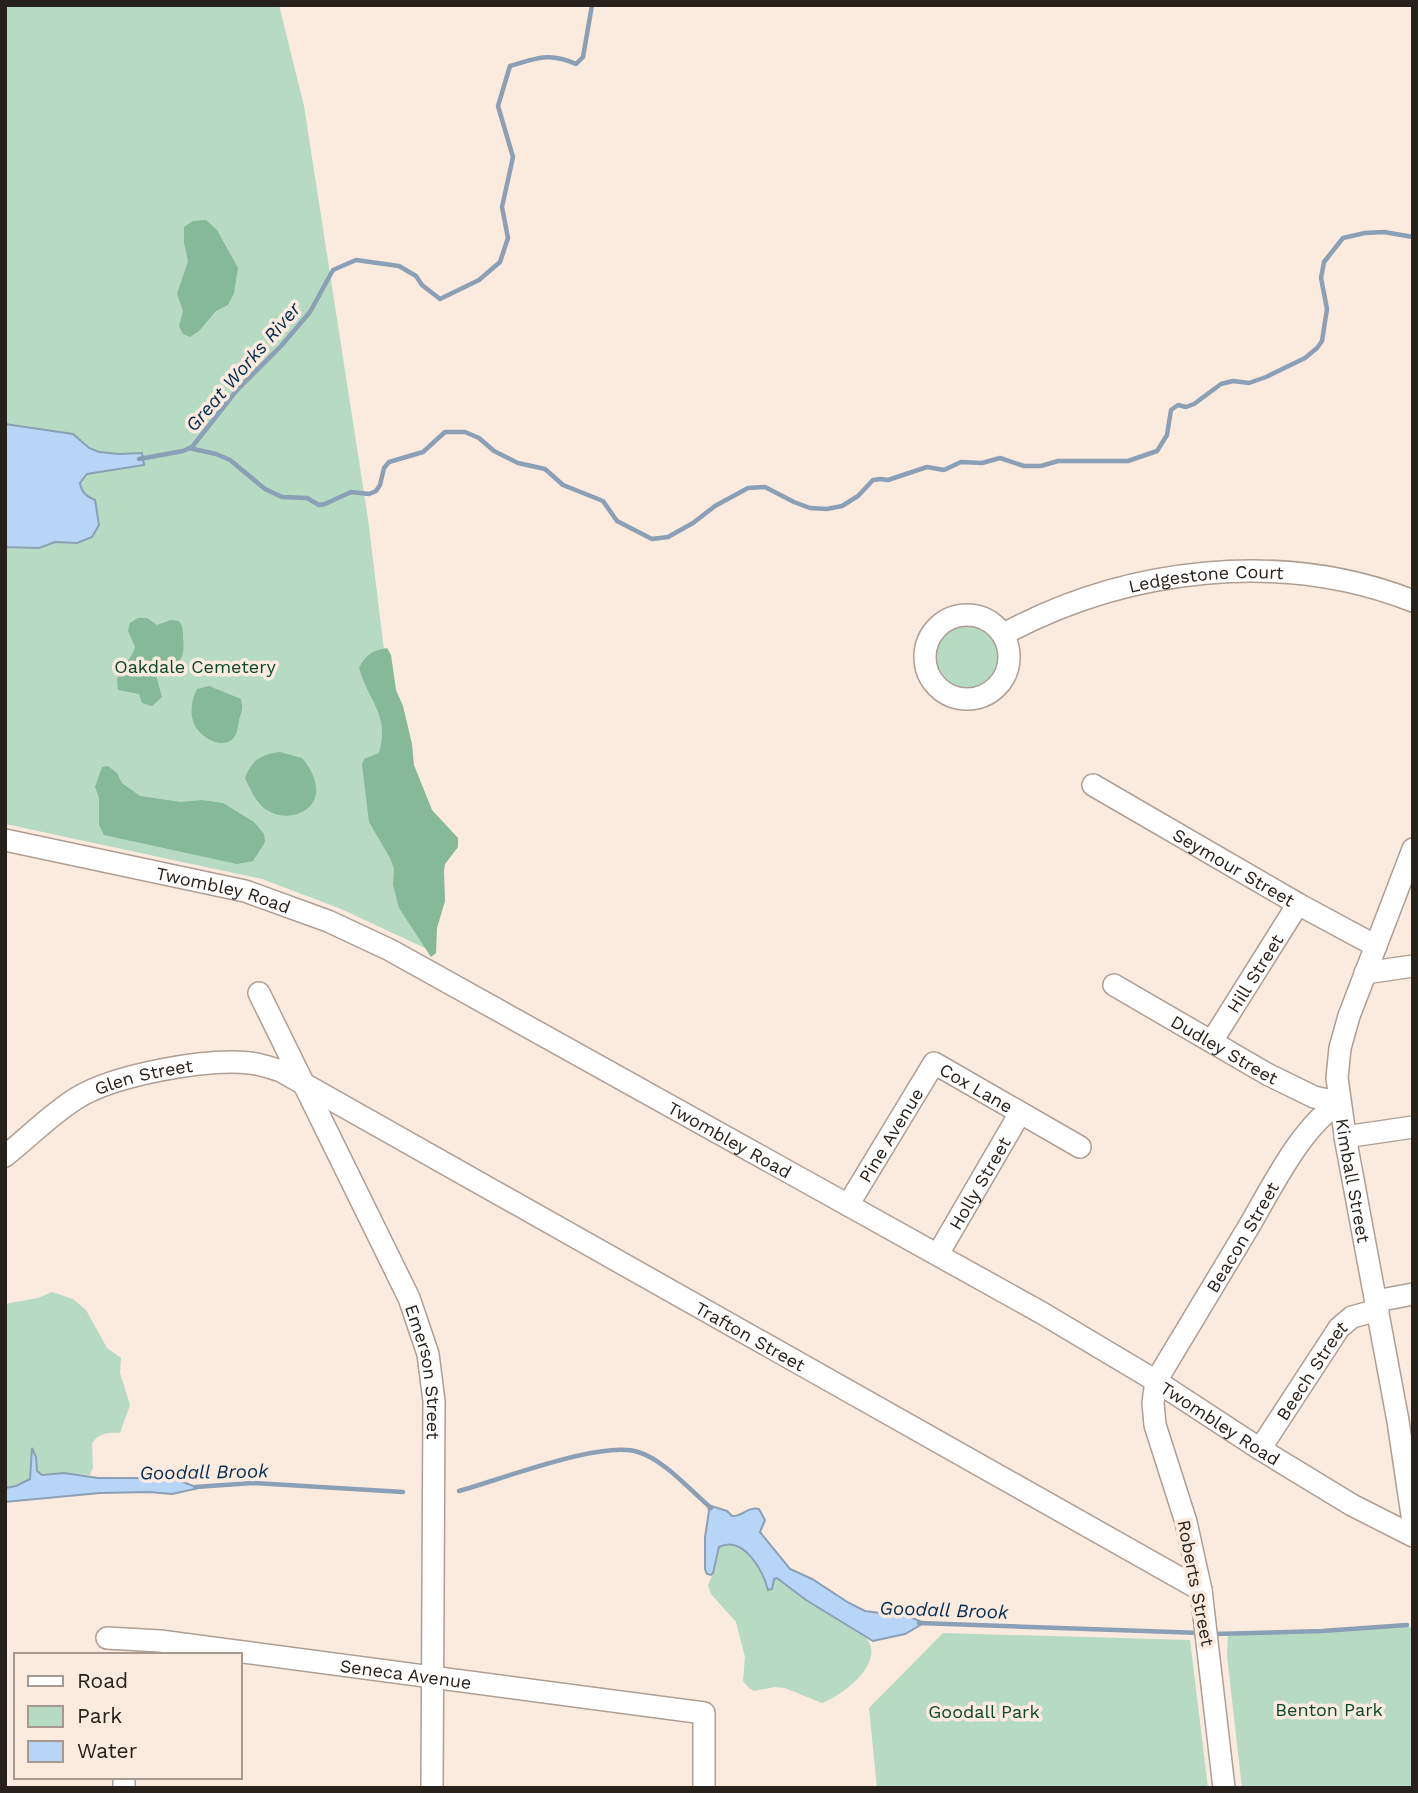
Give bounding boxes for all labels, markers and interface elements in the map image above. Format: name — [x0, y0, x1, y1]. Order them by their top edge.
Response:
water label: Great Works River — [181, 297, 306, 436]
street label: Ledgestone Court — [1126, 561, 1285, 596]
park label: Oakdale Cemetery — [114, 656, 277, 677]
street label: Seymour Street — [1169, 823, 1299, 911]
street label: Twombley Road — [154, 862, 293, 917]
street label: Hill Street — [1222, 930, 1287, 1016]
street label: Dudley Street — [1167, 1010, 1282, 1088]
street label: Glen Street — [91, 1054, 194, 1099]
street label: Cox Lane — [936, 1058, 1017, 1117]
street label: Pine Avenue — [854, 1084, 927, 1186]
street label: Twombley Road — [664, 1096, 795, 1182]
street label: Kimball Street — [1332, 1117, 1375, 1245]
street label: Holly Street — [944, 1133, 1015, 1233]
street label: Beacon Street — [1201, 1177, 1283, 1296]
street label: Trafton Street — [692, 1296, 809, 1375]
street label: Emerson Street — [401, 1301, 445, 1440]
street label: Beech Street — [1271, 1315, 1351, 1424]
street label: Twombley Road — [1157, 1377, 1284, 1469]
water label: Goodall Brook — [139, 1459, 269, 1485]
street label: Roberts Street — [1173, 1518, 1219, 1648]
water label: Goodall Brook — [879, 1596, 1009, 1624]
legend — [14, 1653, 242, 1779]
street label: Seneca Avenue — [339, 1654, 473, 1693]
text: Road — [77, 1668, 128, 1693]
park label: Benton Park — [1275, 1699, 1383, 1720]
park label: Goodall Park — [928, 1701, 1040, 1722]
text: Park — [77, 1703, 122, 1728]
text: Water — [77, 1738, 138, 1763]

